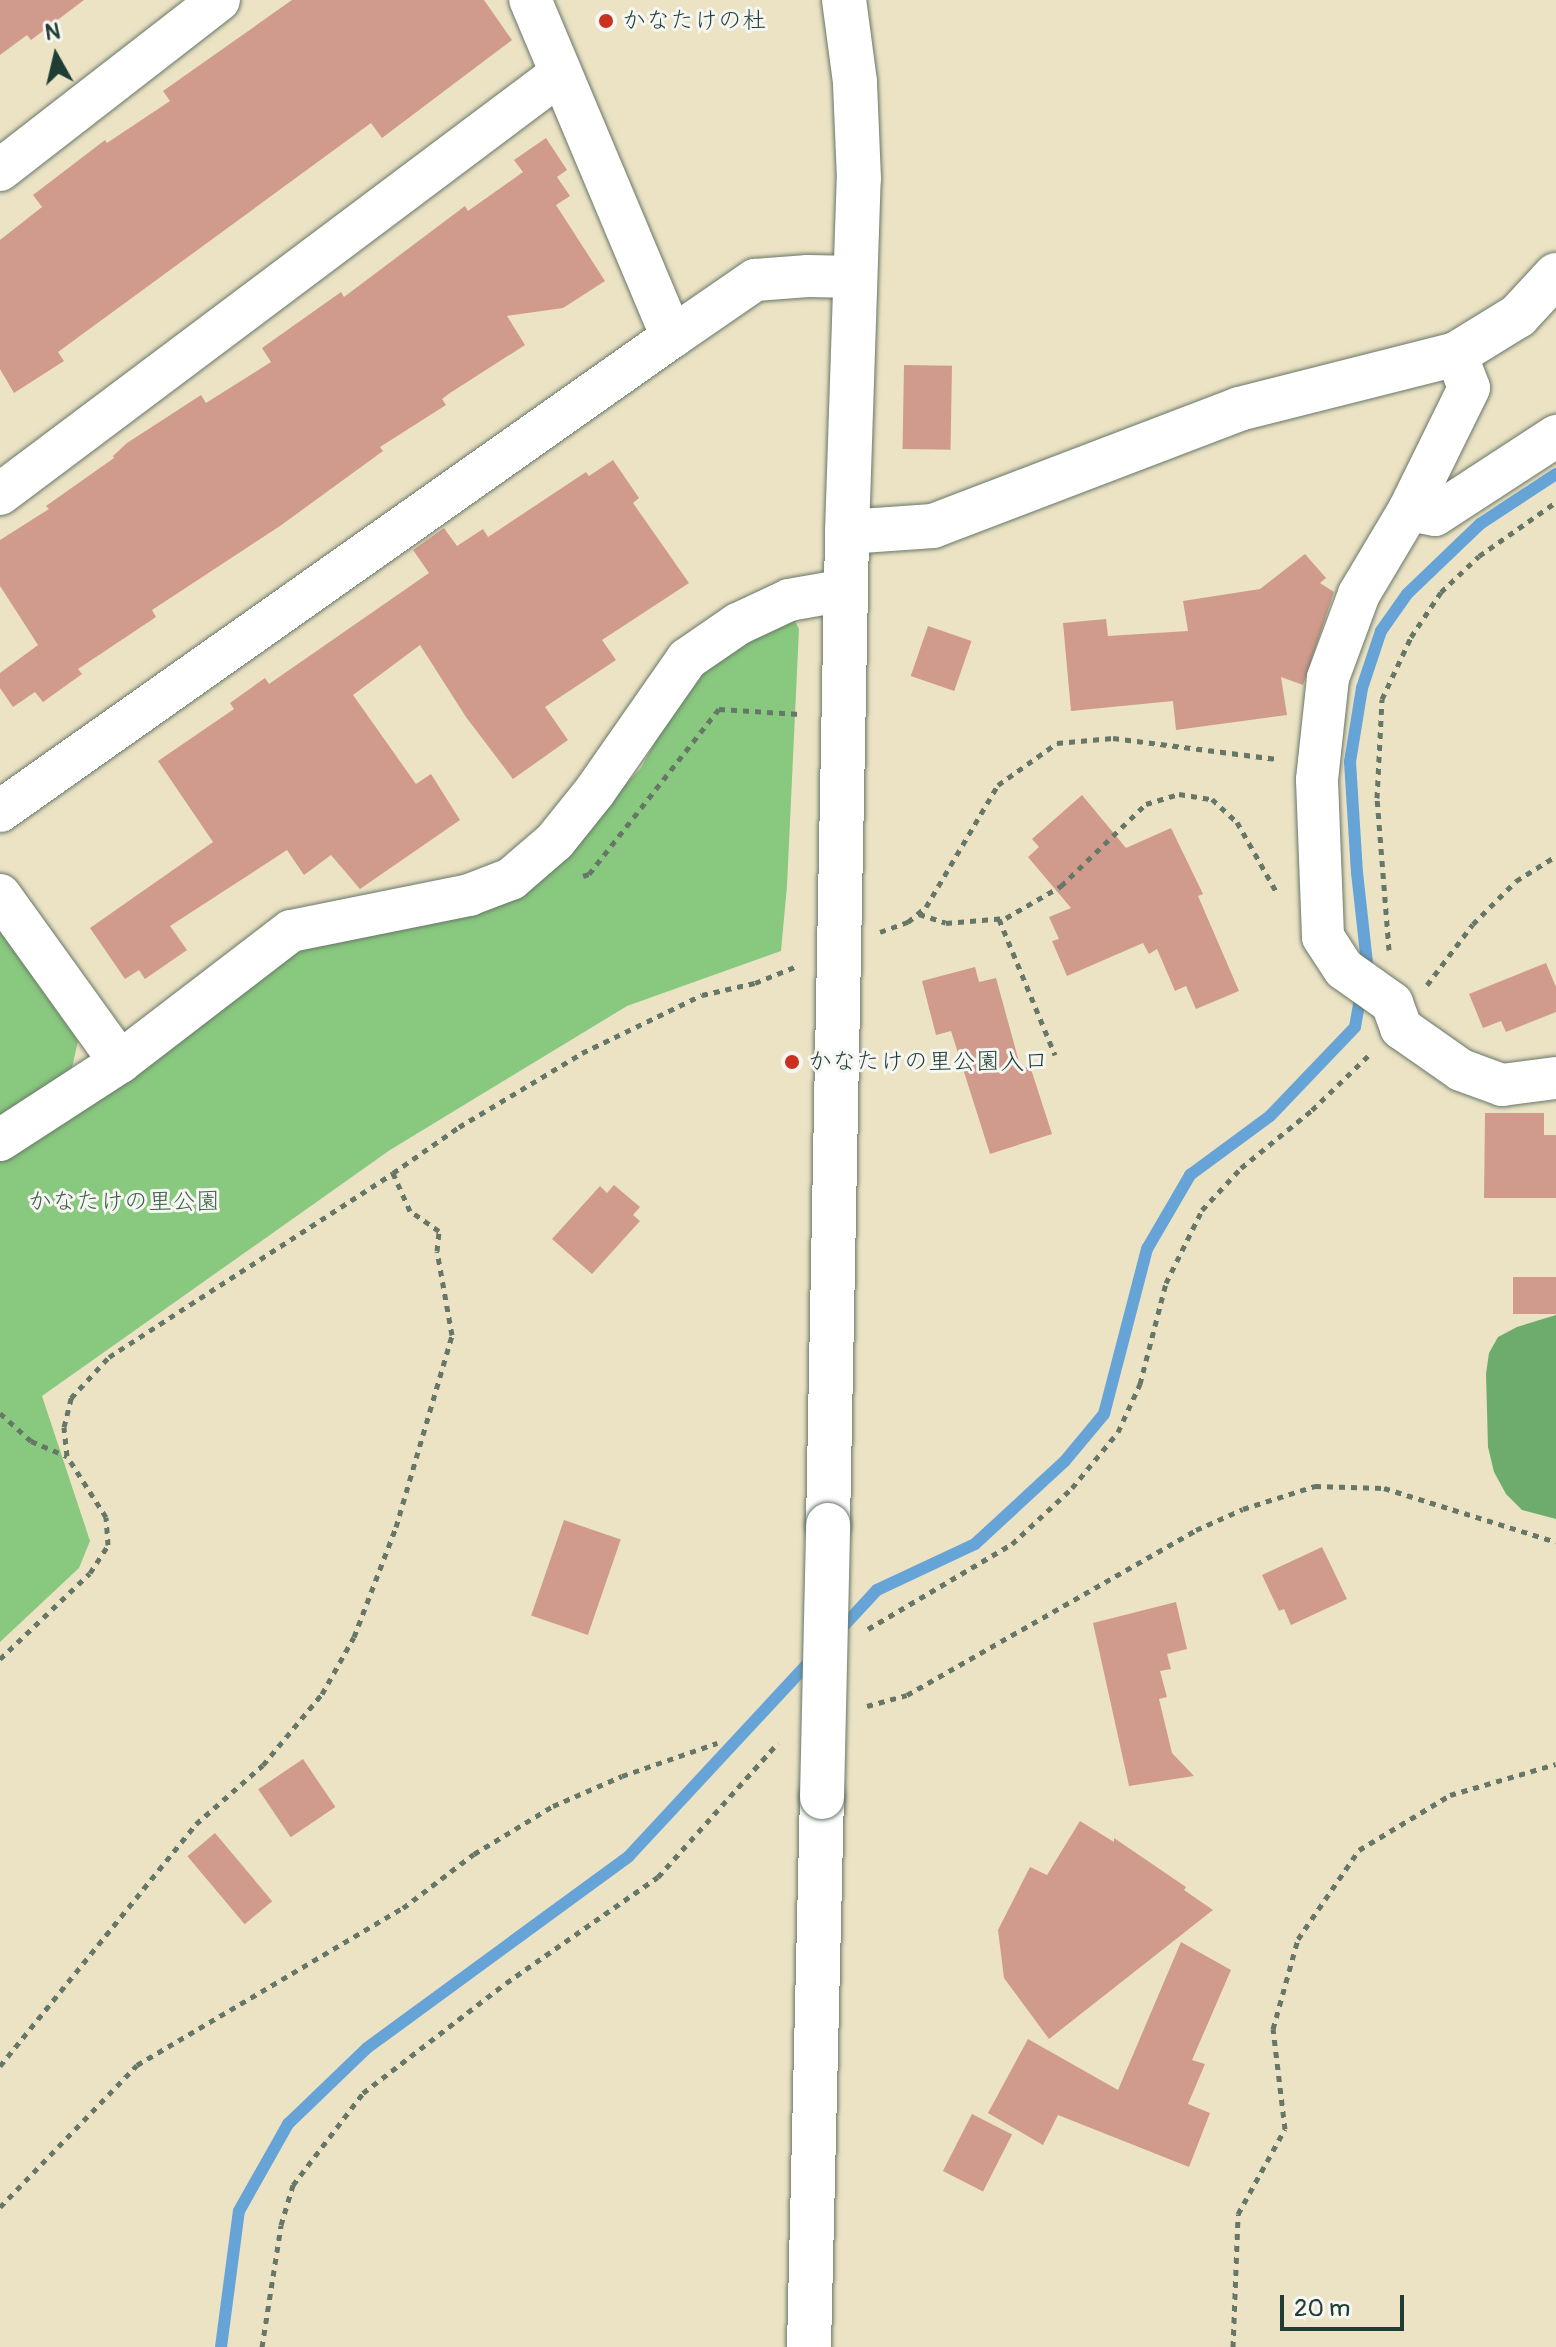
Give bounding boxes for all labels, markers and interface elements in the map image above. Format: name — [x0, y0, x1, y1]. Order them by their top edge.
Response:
place label: かなたけの杜 — [622, 7, 766, 35]
marker: かなたけの杜 — [597, 12, 615, 30]
north arrow — [16, 16, 96, 96]
text: N — [43, 17, 62, 47]
place label: かなたけの里公園入口 — [808, 1048, 1048, 1076]
marker: かなたけの里公園入口 — [783, 1053, 801, 1071]
park label: かなたけの里公園 — [28, 1188, 220, 1216]
scale bar — [1284, 2279, 1408, 2329]
text: 20 m — [1294, 2294, 1350, 2323]

